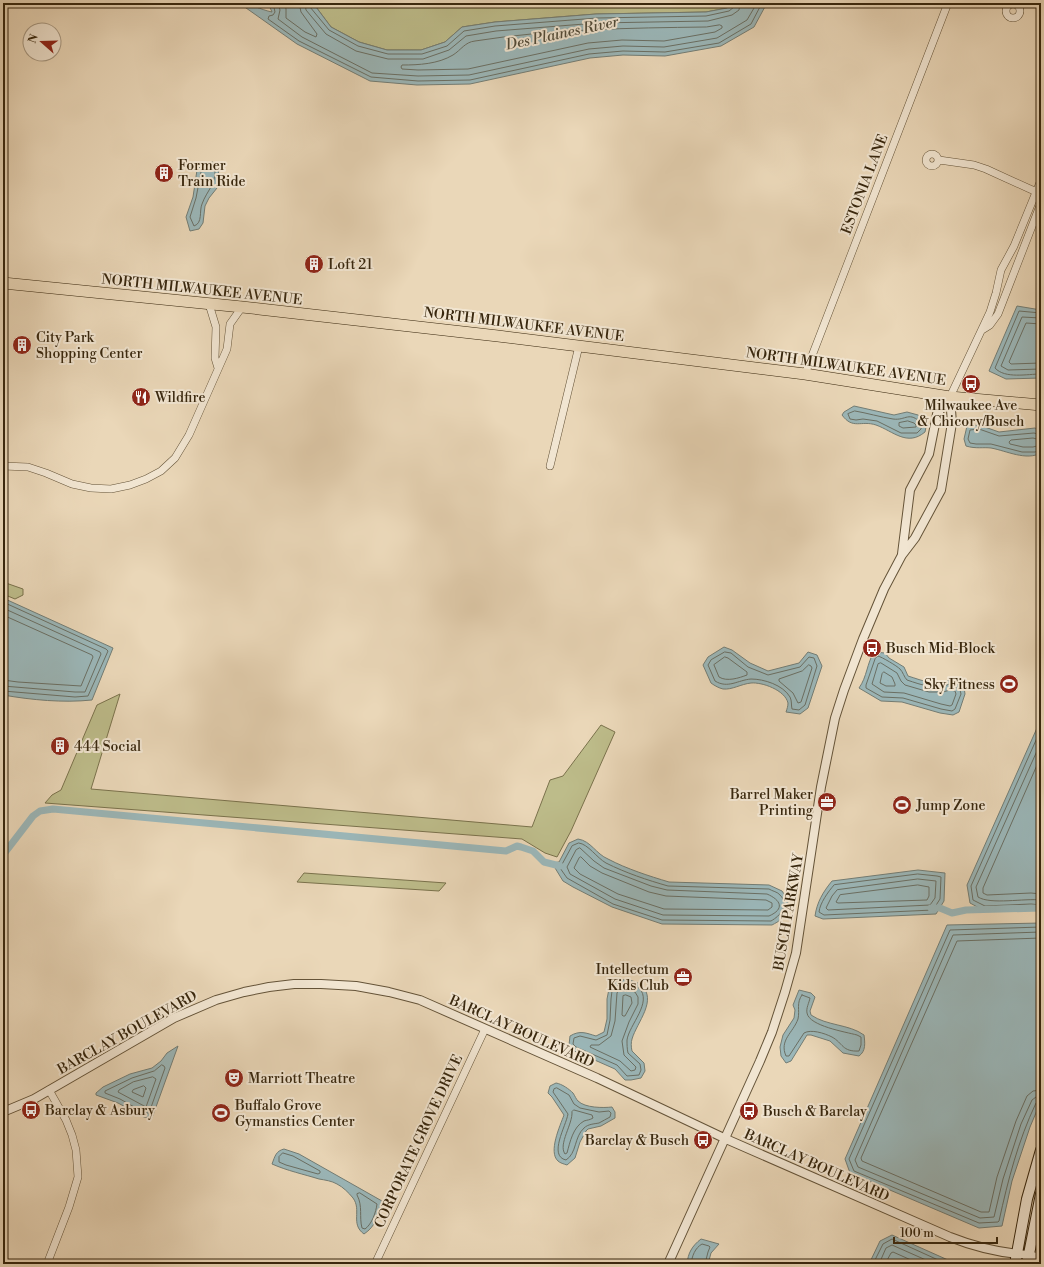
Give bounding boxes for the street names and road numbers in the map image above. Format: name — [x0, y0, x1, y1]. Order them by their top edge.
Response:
street label: ESTONIA LANE — [838, 132, 892, 237]
street label: NORTH MILWAUKEE AVENUE — [101, 270, 303, 309]
street label: NORTH MILWAUKEE AVENUE — [423, 304, 625, 346]
street label: NORTH MILWAUKEE AVENUE — [745, 344, 947, 390]
street label: BUSCH PARKWAY — [770, 852, 808, 973]
street label: BARCLAY BOULEVARD — [54, 987, 201, 1079]
street label: BARCLAY BOULEVARD — [445, 991, 597, 1072]
street label: CORPORATE GROVE DRIVE — [371, 1052, 467, 1231]
street label: BARCLAY BOULEVARD — [740, 1125, 892, 1206]

